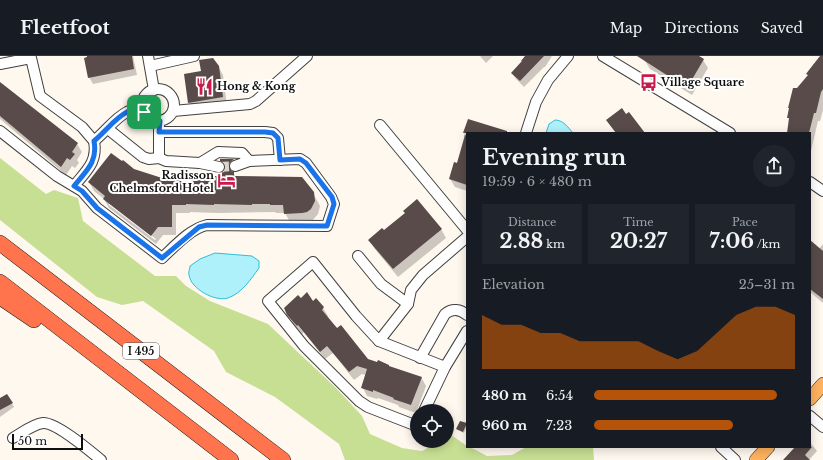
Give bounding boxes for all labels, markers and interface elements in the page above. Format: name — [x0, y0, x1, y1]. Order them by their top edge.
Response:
text: Fleetfoot — [20, 16, 110, 39]
text: Map — [610, 19, 642, 37]
text: Directions — [664, 19, 739, 37]
text: Saved — [761, 19, 803, 37]
bus stop icon: Village Square — [638, 72, 658, 92]
place label: Village Square — [660, 75, 745, 89]
restaurant icon: Hong & Kong — [194, 76, 214, 96]
place label: Hong & Kong — [217, 79, 296, 93]
pin — [127, 95, 161, 129]
icon: arrive — [133, 101, 155, 123]
text: Evening run — [482, 144, 626, 171]
button: share — [753, 145, 795, 187]
place label: Radisson Chelmsford Hotel — [110, 168, 214, 195]
hotel icon: Radisson Chelmsford Hotel — [217, 171, 237, 191]
text: 19:59 · 6 × 480 m — [482, 173, 592, 190]
text: Distance — [508, 215, 556, 229]
text: Time — [623, 215, 654, 229]
text: Pace — [732, 215, 758, 229]
text: 2.88 — [499, 229, 543, 253]
text: 20:27 — [610, 229, 667, 253]
text: 7:06 — [709, 229, 754, 253]
text: km — [543, 237, 565, 251]
text: /km — [754, 237, 780, 251]
text: Elevation — [482, 276, 545, 293]
text: 25–31 m — [739, 276, 795, 293]
road number: I 495 — [123, 343, 159, 359]
text: 480 m — [482, 387, 527, 404]
text: 6:54 — [546, 387, 573, 404]
map controls — [410, 404, 454, 448]
button: locate — [410, 404, 454, 448]
text: 960 m — [482, 417, 527, 434]
text: 7:23 — [546, 417, 572, 434]
scale bar — [12, 432, 83, 451]
text: 50 m — [18, 434, 47, 448]

